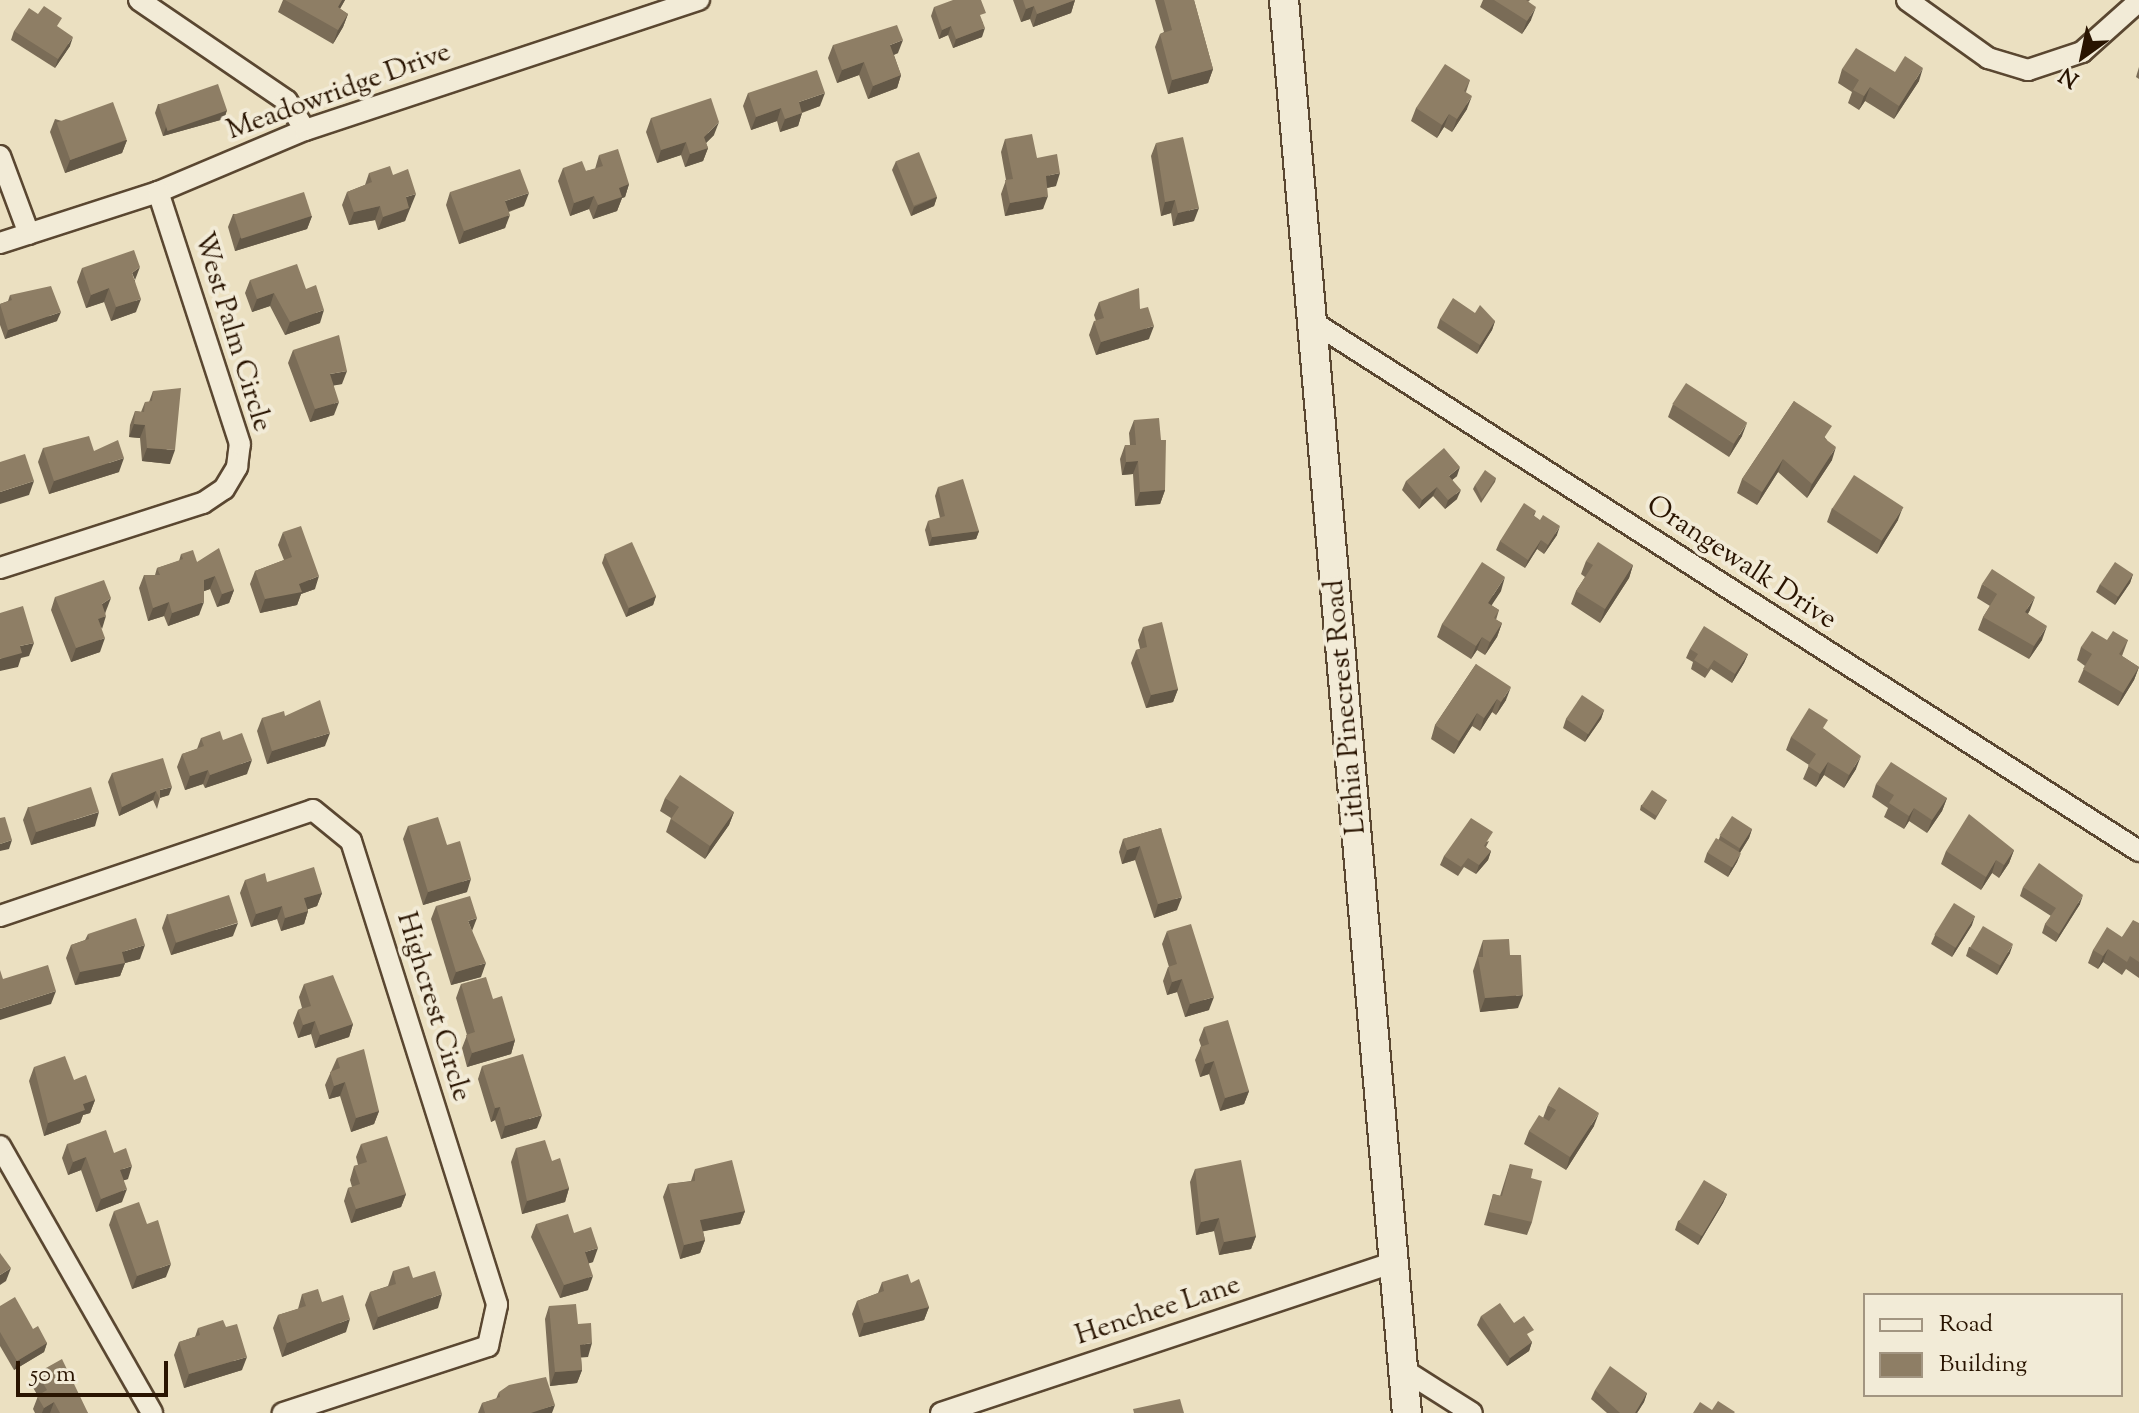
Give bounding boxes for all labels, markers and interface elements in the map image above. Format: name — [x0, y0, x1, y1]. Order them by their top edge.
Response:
north arrow — [2043, 16, 2123, 96]
street label: Meadowridge Drive — [223, 36, 455, 148]
text: N — [2054, 58, 2086, 94]
street label: West Palm Circle — [186, 228, 278, 436]
street label: Orangewalk Drive — [1639, 489, 1843, 637]
street label: Lithia Pinecrest Road — [1318, 578, 1374, 836]
street label: Highcrest Circle — [388, 908, 478, 1106]
street label: Henchee Lane — [1071, 1269, 1245, 1353]
legend — [1863, 1293, 2123, 1397]
text: Road — [1939, 1308, 1993, 1342]
scale bar — [20, 1345, 172, 1395]
text: Building — [1939, 1348, 2027, 1382]
text: 50 m — [30, 1358, 76, 1392]

